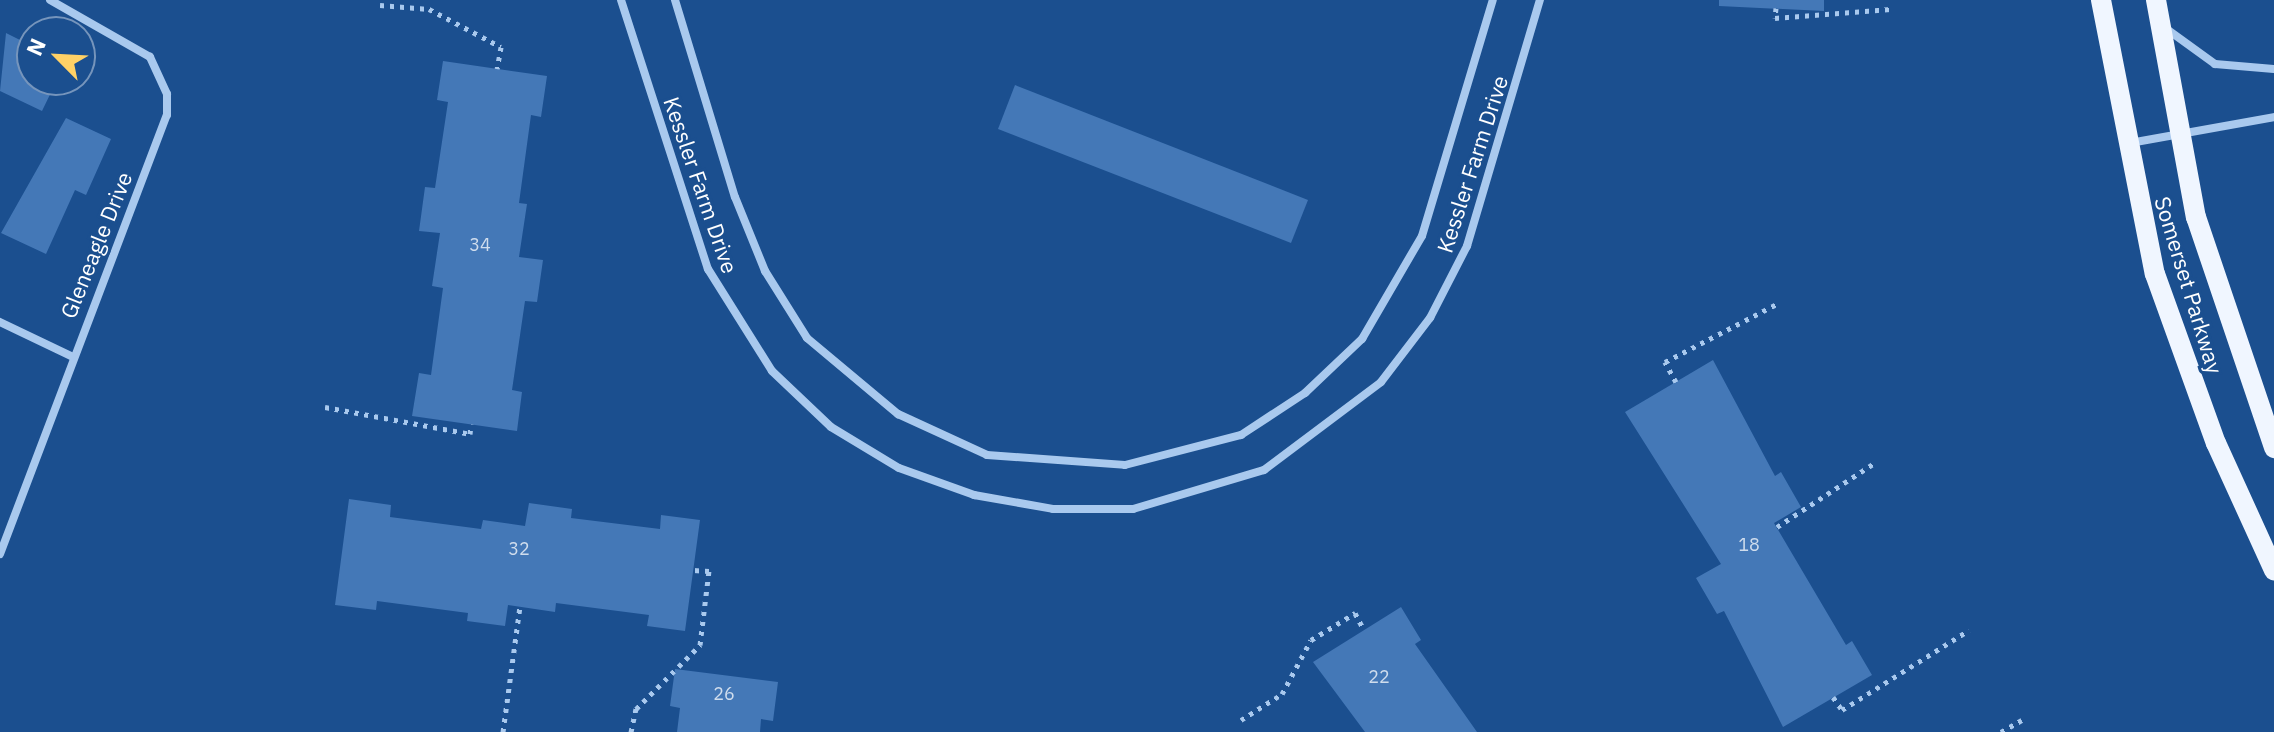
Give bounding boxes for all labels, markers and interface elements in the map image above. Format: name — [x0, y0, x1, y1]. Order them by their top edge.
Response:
north arrow — [16, 16, 96, 96]
text: N — [19, 34, 52, 60]
street label: Kessler Farm Drive — [1431, 72, 1513, 256]
street label: Kessler Farm Drive — [658, 93, 744, 277]
street label: Gleneagle Drive — [55, 168, 137, 322]
street label: Somerset Parkway — [2149, 193, 2229, 377]
house number: 34 — [469, 234, 491, 256]
house number: 18 — [1738, 534, 1760, 556]
house number: 32 — [508, 538, 530, 560]
house number: 22 — [1368, 666, 1390, 688]
house number: 26 — [713, 683, 735, 705]

